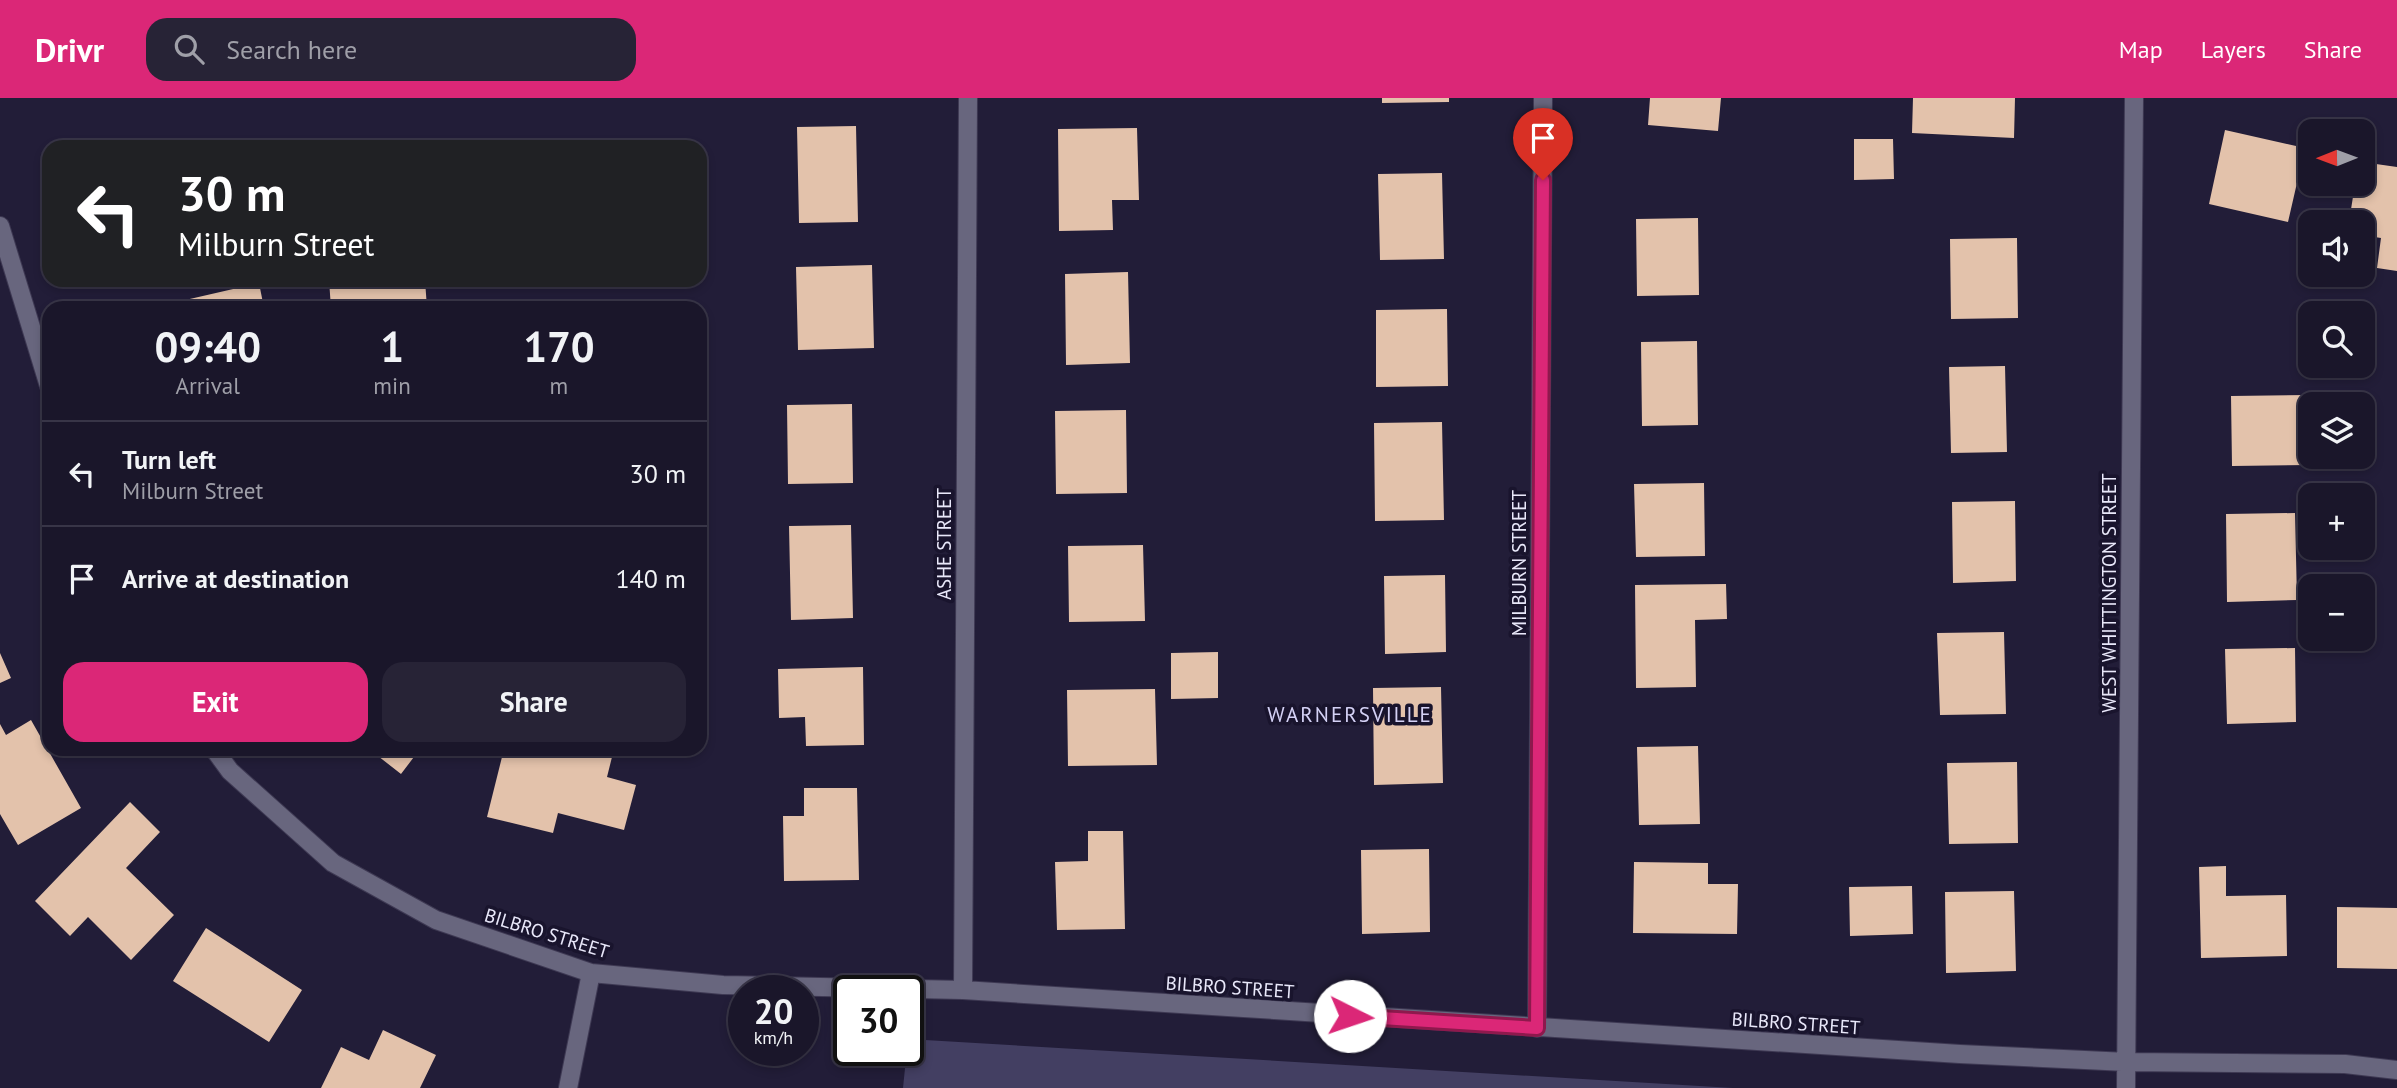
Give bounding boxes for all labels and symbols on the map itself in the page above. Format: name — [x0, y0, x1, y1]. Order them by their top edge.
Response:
pin — [1513, 108, 1573, 180]
north arrow — [2298, 119, 2375, 196]
street label: WEST WHITTINGTON STREET — [2097, 473, 2121, 713]
street label: ASHE STREET — [932, 488, 956, 600]
street label: MILBURN STREET — [1507, 490, 1531, 636]
district label: WARNERSVILLE — [1267, 701, 1433, 728]
street label: BILBRO STREET — [482, 903, 613, 963]
street label: BILBRO STREET — [1165, 971, 1296, 1003]
speed limit sign: 30 — [833, 975, 924, 1066]
position arrow — [1313, 979, 1387, 1053]
street label: BILBRO STREET — [1731, 1007, 1862, 1039]

